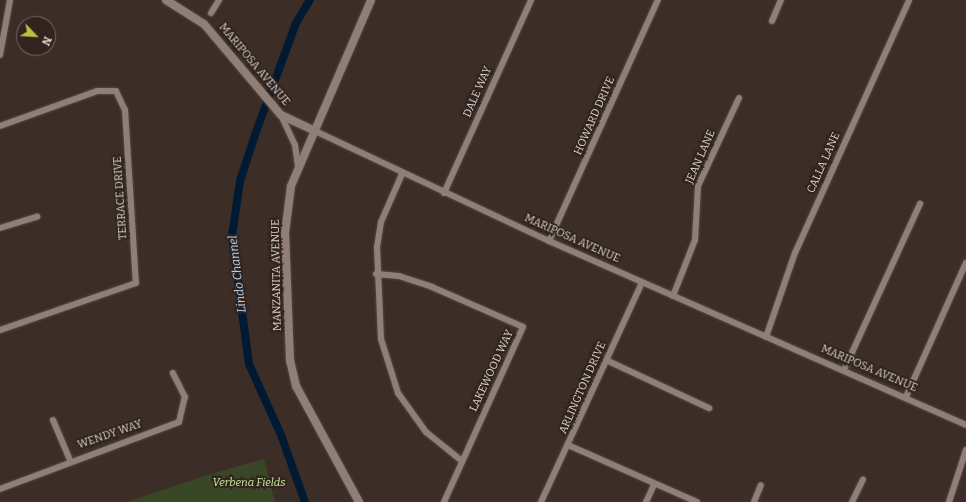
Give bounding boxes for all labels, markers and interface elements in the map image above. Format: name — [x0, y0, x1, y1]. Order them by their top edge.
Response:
north arrow — [16, 16, 56, 56]
street label: MARIPOSA AVENUE — [216, 21, 292, 109]
text: N — [39, 34, 54, 47]
street label: DALE WAY — [461, 64, 495, 120]
street label: HOWARD DRIVE — [572, 75, 618, 157]
street label: JEAN LANE — [683, 128, 719, 186]
street label: CALLA LANE — [805, 131, 843, 195]
street label: TERRACE DRIVE — [111, 156, 131, 240]
street label: MARIPOSA AVENUE — [522, 212, 622, 266]
street label: MANZANITA AVENUE — [269, 219, 285, 331]
water label: Lindo Channel — [226, 234, 250, 314]
street label: LAKEWOOD WAY — [467, 328, 517, 414]
street label: ARLINGTON DRIVE — [557, 340, 609, 436]
street label: MARIPOSA AVENUE — [819, 343, 919, 395]
street label: WENDY WAY — [76, 418, 144, 452]
park label: Verbena Fields — [212, 476, 286, 490]

